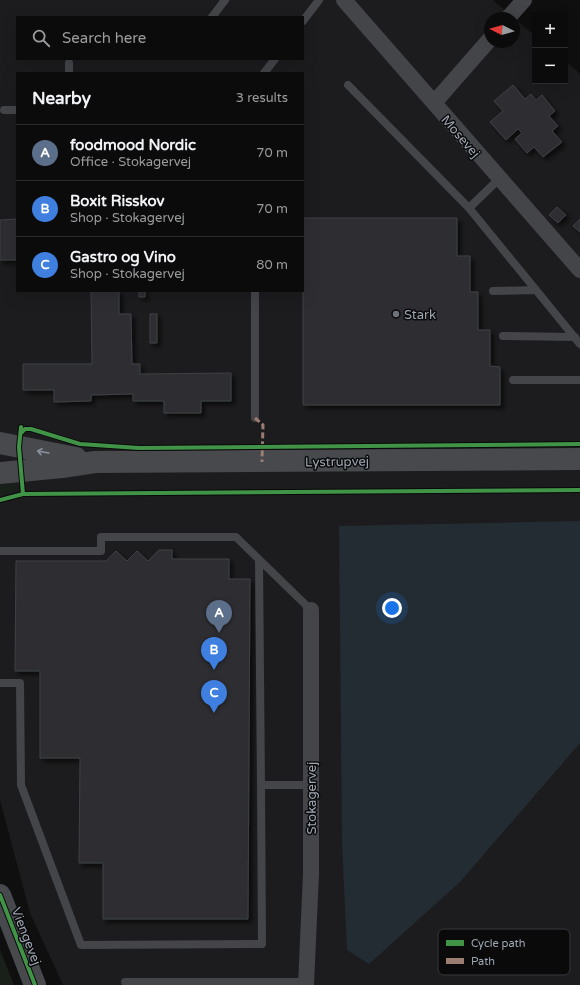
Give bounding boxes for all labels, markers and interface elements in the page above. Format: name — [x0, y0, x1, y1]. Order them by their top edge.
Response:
north arrow — [484, 12, 520, 48]
map controls — [532, 12, 568, 84]
button: + — [532, 12, 568, 48]
search box — [16, 16, 304, 60]
icon: search — [30, 27, 52, 49]
text: Search here — [62, 29, 146, 47]
button: − — [532, 48, 568, 84]
text: Nearby — [32, 88, 91, 109]
text: 3 results — [236, 90, 288, 106]
street label: Mosevej — [437, 112, 483, 161]
text: foodmood Nordic — [70, 136, 196, 154]
text: A — [40, 145, 50, 161]
text: 70 m — [256, 145, 288, 161]
text: Office · Stokagervej — [70, 154, 191, 170]
text: Boxit Risskov — [70, 192, 165, 210]
text: B — [40, 201, 50, 217]
text: 70 m — [256, 201, 288, 217]
text: Shop · Stokagervej — [70, 210, 185, 226]
text: Gastro og Vino — [70, 248, 176, 266]
text: C — [40, 257, 50, 273]
text: 80 m — [256, 257, 288, 273]
text: Shop · Stokagervej — [70, 266, 185, 282]
place label: Stark — [404, 307, 436, 323]
marker: Stark — [391, 309, 401, 319]
one-way arrow — [37, 447, 50, 455]
street label: Lystrupvej — [305, 453, 369, 471]
your location — [382, 598, 402, 618]
pin: A — [206, 600, 232, 633]
pin: B — [201, 637, 227, 670]
pin: C — [201, 680, 227, 713]
street label: Stokagervej — [304, 762, 320, 834]
street label: Viengevej — [8, 905, 44, 967]
legend — [438, 929, 570, 975]
text: Cycle path — [471, 937, 526, 950]
text: Path — [471, 955, 495, 968]

